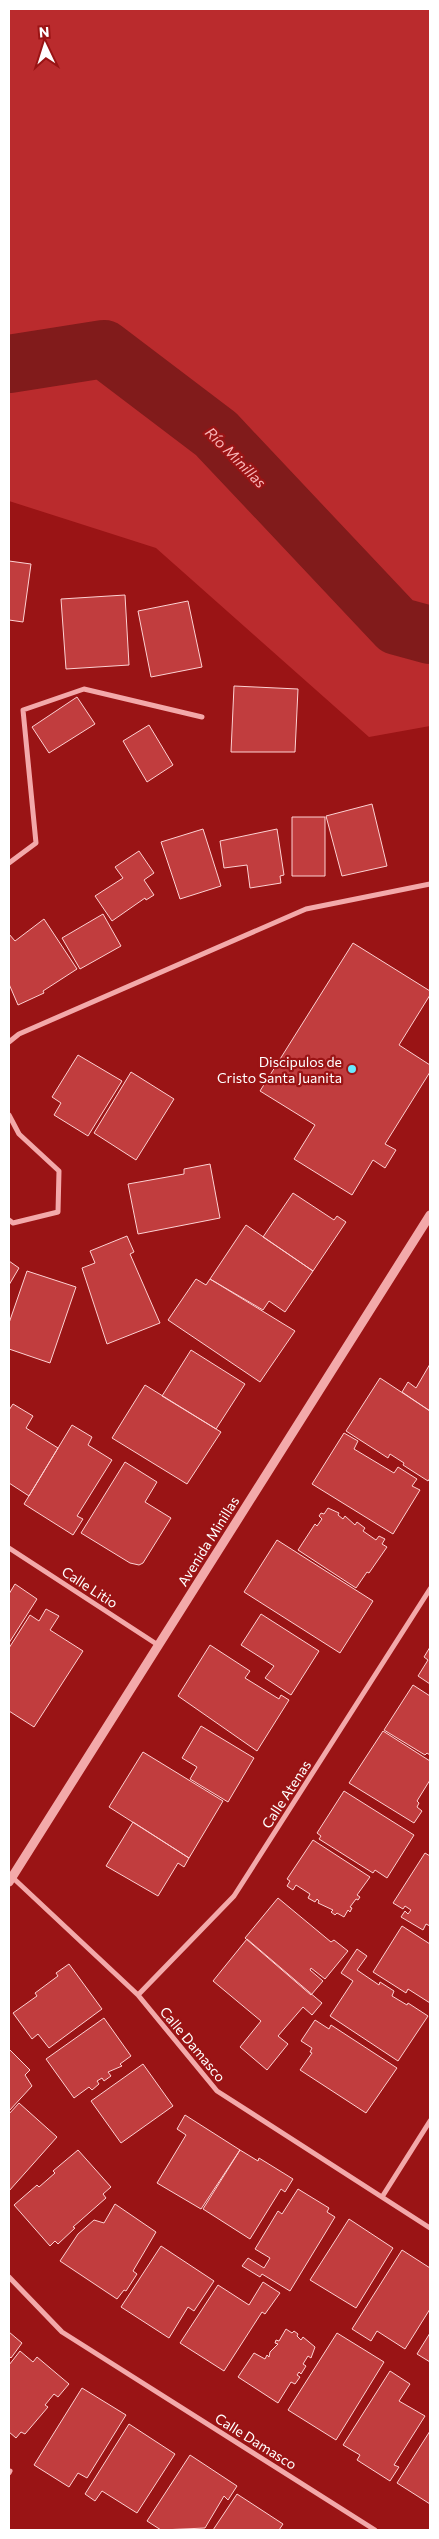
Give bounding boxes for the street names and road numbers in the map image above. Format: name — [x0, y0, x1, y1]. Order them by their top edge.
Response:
street label: Avenida Minillas — [174, 1493, 242, 1589]
street label: Calle Litio — [59, 1563, 121, 1611]
street label: Calle Atenas — [258, 1757, 314, 1831]
street label: Calle Damasco — [157, 2003, 229, 2085]
street label: Calle Damasco — [212, 2409, 300, 2473]

